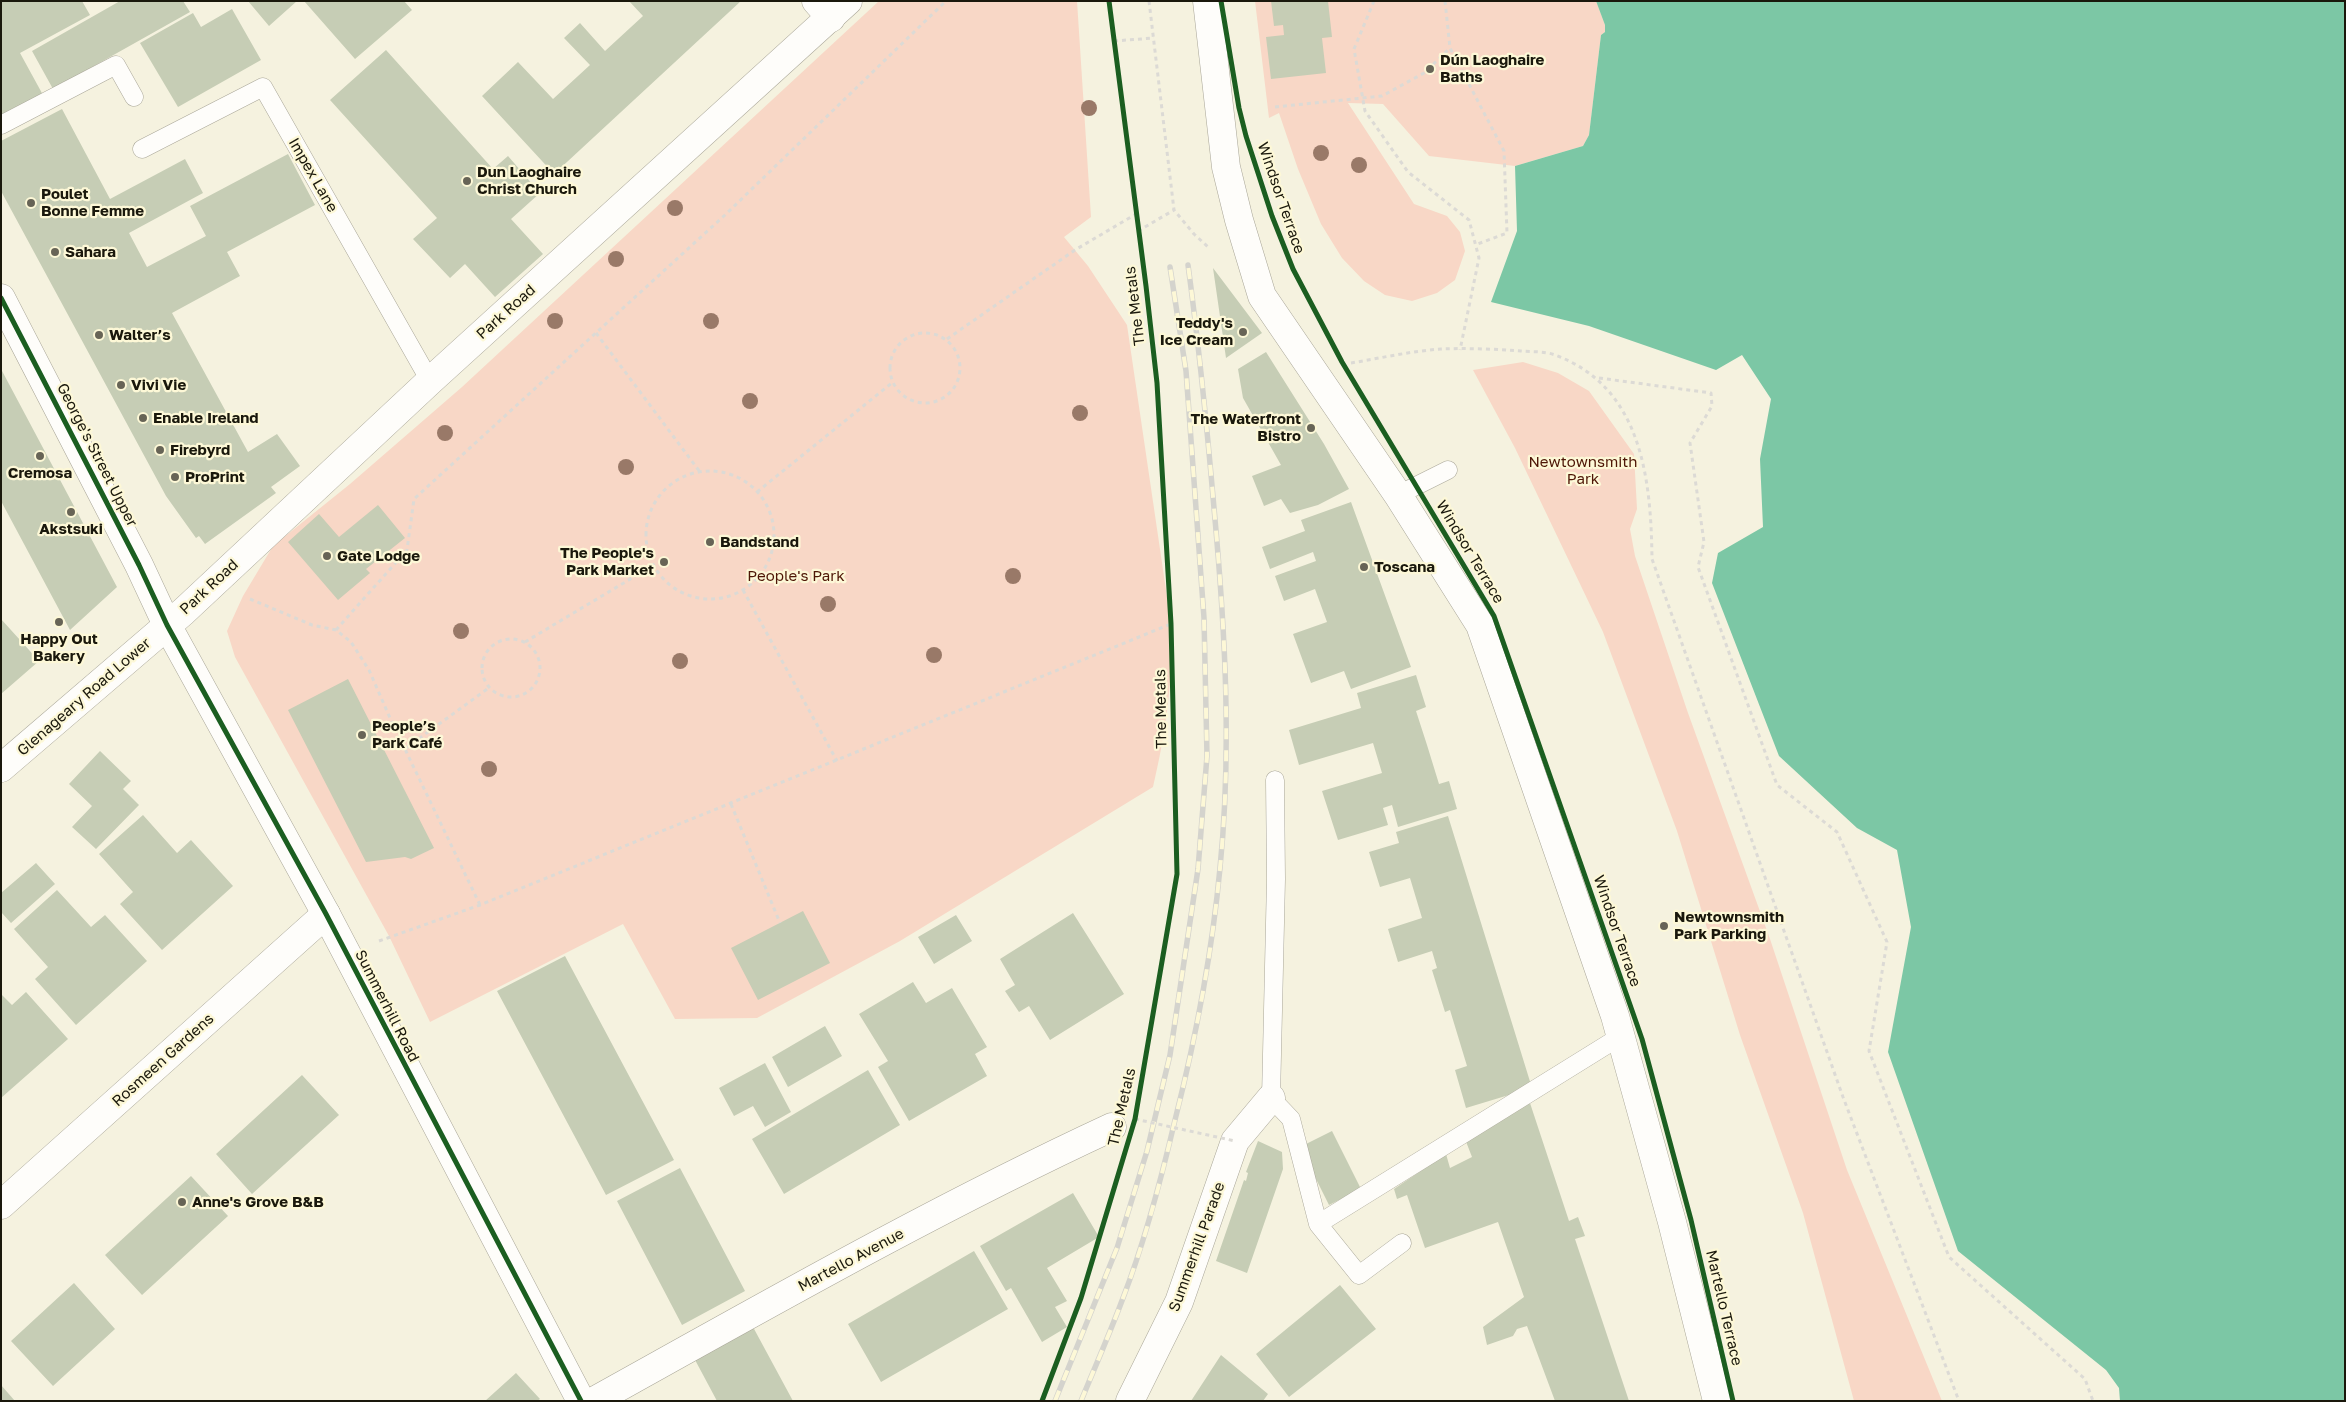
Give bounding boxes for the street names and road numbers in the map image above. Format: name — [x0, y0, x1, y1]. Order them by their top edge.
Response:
street label: Impex Lane — [285, 135, 341, 215]
street label: Windsor Terrace — [1253, 140, 1309, 256]
street label: The Metals — [1121, 265, 1149, 347]
street label: Park Road — [473, 281, 539, 343]
street label: George's Street Upper — [53, 380, 141, 530]
street label: Windsor Terrace — [1432, 497, 1508, 607]
street label: Park Road — [176, 556, 242, 618]
street label: Glenageary Road Lower — [14, 634, 154, 760]
street label: The Metals — [1151, 669, 1171, 749]
street label: Windsor Terrace — [1589, 873, 1645, 989]
street label: Summerhill Road — [351, 947, 423, 1065]
street label: Rosmeen Gardens — [108, 1010, 218, 1110]
street label: The Metals — [1104, 1066, 1140, 1148]
street label: Summerhill Parade — [1165, 1180, 1229, 1314]
street label: Martello Avenue — [795, 1225, 907, 1295]
street label: Martello Terrace — [1702, 1248, 1746, 1368]

